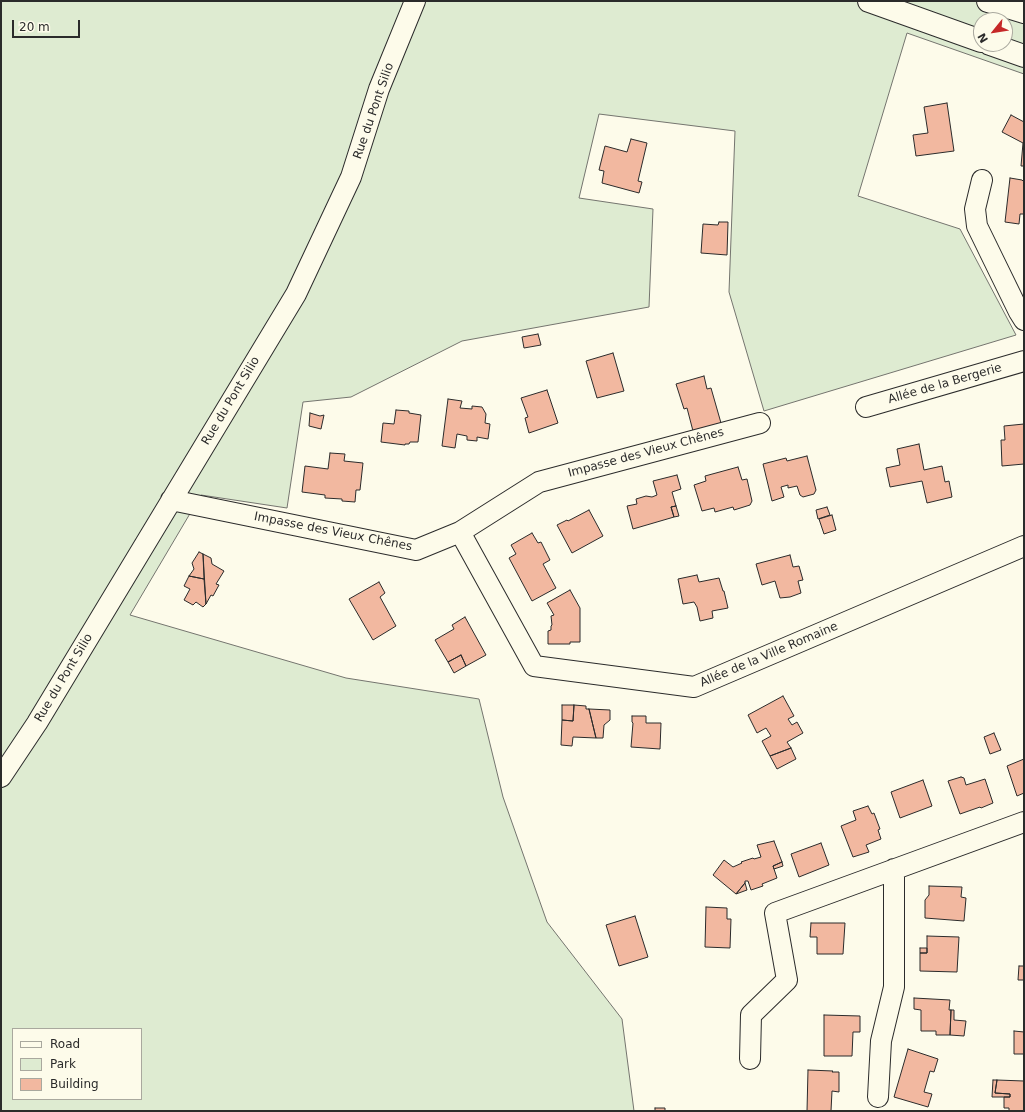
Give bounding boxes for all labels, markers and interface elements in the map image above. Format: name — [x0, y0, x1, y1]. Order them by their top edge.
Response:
scale bar — [14, 12, 82, 38]
north arrow — [973, 12, 1013, 52]
text: 20 m — [19, 20, 50, 34]
text: N — [975, 31, 991, 45]
street label: Rue du Pont Silio — [351, 61, 397, 161]
street label: Rue du Pont Silio — [199, 354, 263, 448]
street label: Allée de la Bergerie — [886, 361, 1004, 407]
street label: Impasse des Vieux Chênes — [566, 425, 726, 481]
street label: Impasse des Vieux Chênes — [253, 510, 413, 554]
street label: Allée de la Ville Romaine — [698, 619, 840, 691]
street label: Rue du Pont Silio — [32, 631, 96, 725]
legend — [12, 1028, 142, 1100]
text: Road — [50, 1037, 80, 1051]
text: Park — [50, 1057, 76, 1071]
text: Building — [50, 1077, 99, 1091]

